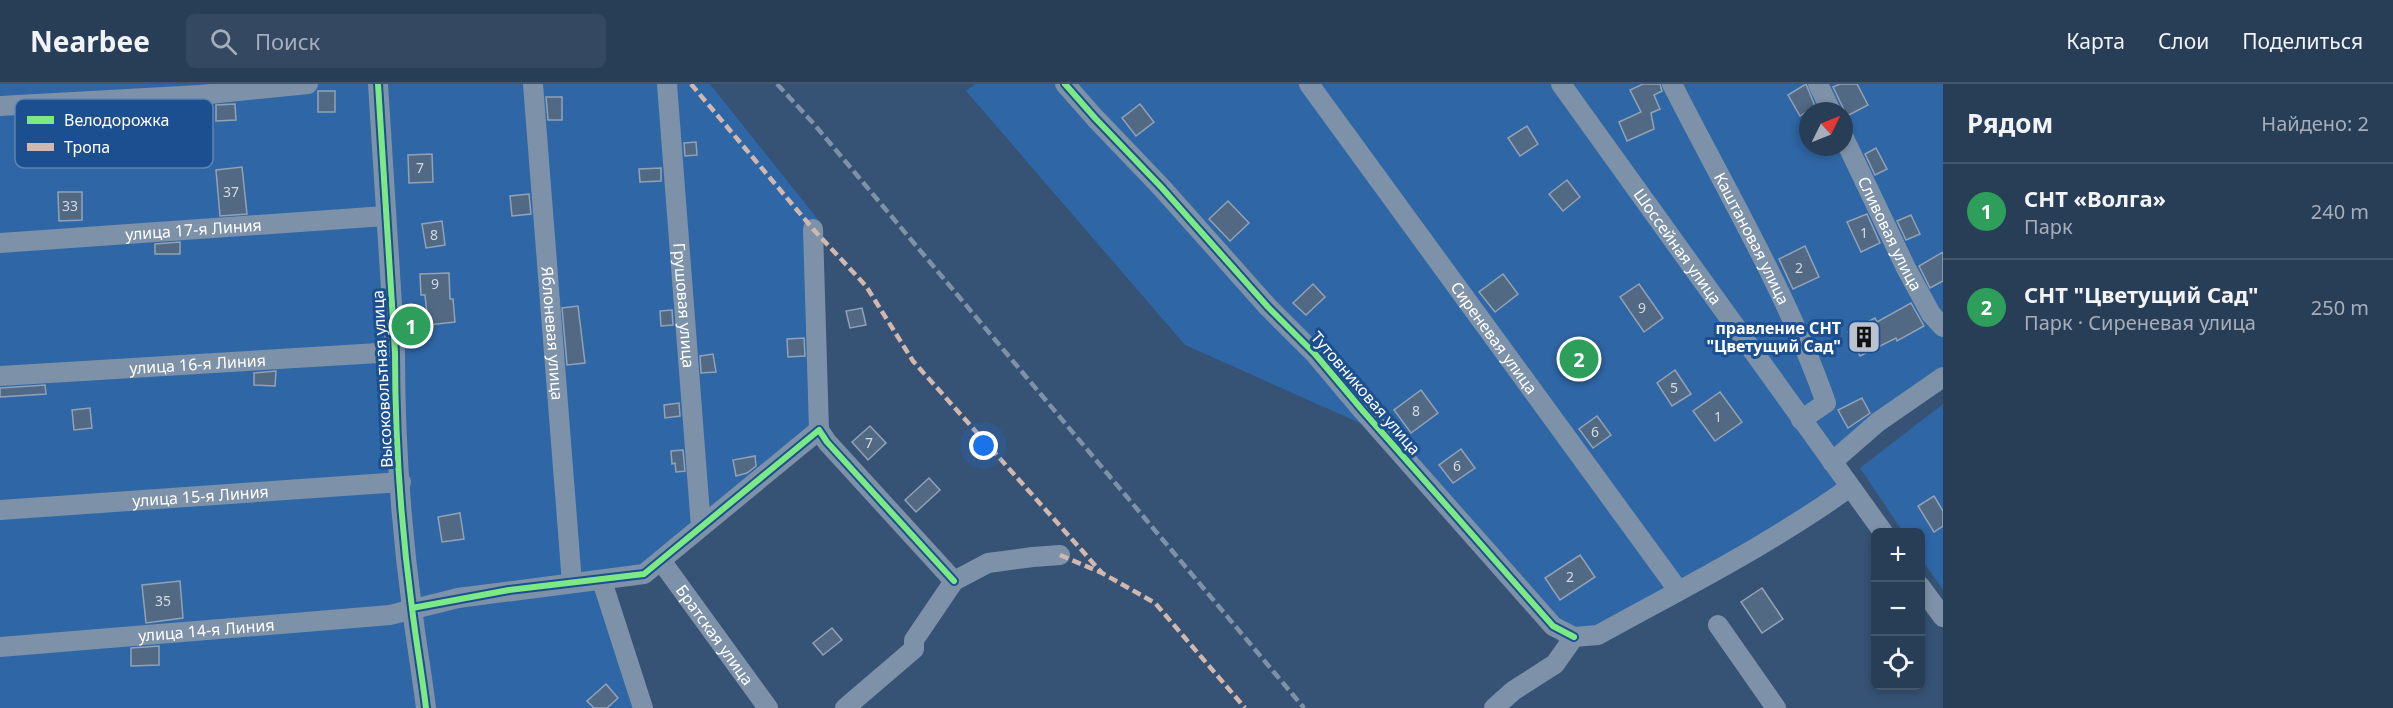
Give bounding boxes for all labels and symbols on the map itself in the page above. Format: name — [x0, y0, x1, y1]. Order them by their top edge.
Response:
legend — [15, 99, 213, 168]
north arrow — [1799, 102, 1853, 156]
text: Велодорожка — [64, 109, 169, 131]
text: Тропа — [64, 136, 110, 158]
house number: 7 — [416, 158, 424, 177]
street label: Каштановая улица — [1709, 169, 1795, 308]
street label: Сливовая улица — [1853, 173, 1927, 295]
house number: 37 — [223, 182, 239, 201]
street label: Шоссейная улица — [1629, 184, 1727, 309]
house number: 33 — [62, 196, 78, 215]
street label: улица 17-я Линия — [125, 214, 262, 245]
house number: 1 — [1860, 223, 1868, 242]
house number: 8 — [430, 225, 438, 244]
street label: Грушовая улица — [668, 242, 700, 369]
house number: 2 — [1795, 258, 1803, 277]
street label: Яблоневая улица — [536, 266, 569, 401]
house number: 9 — [431, 274, 439, 293]
street label: Сиреневая улица — [1446, 277, 1542, 398]
street label: Высоковольтная улица — [366, 290, 398, 468]
house number: 9 — [1638, 298, 1646, 317]
pin: 1 — [392, 304, 430, 348]
place label: правление СНТ "Цветущий Сад" — [1706, 317, 1841, 357]
building icon: правление СНТ "Цветущий Сад" — [1846, 319, 1882, 355]
street label: Тутовниковая улица — [1306, 327, 1426, 459]
pin: 2 — [1560, 336, 1598, 382]
street label: улица 16-я Линия — [129, 349, 266, 379]
house number: 5 — [1670, 378, 1678, 397]
house number: 8 — [1412, 401, 1420, 420]
house number: 1 — [1714, 407, 1722, 426]
house number: 6 — [1591, 422, 1599, 441]
your location — [969, 431, 998, 460]
house number: 7 — [865, 433, 873, 452]
house number: 6 — [1453, 456, 1461, 475]
street label: улица 15-я Линия — [132, 480, 269, 512]
house number: 2 — [1566, 567, 1574, 586]
street label: Братская улица — [671, 580, 759, 690]
house number: 35 — [155, 591, 171, 610]
street label: улица 14-я Линия — [137, 614, 275, 647]

